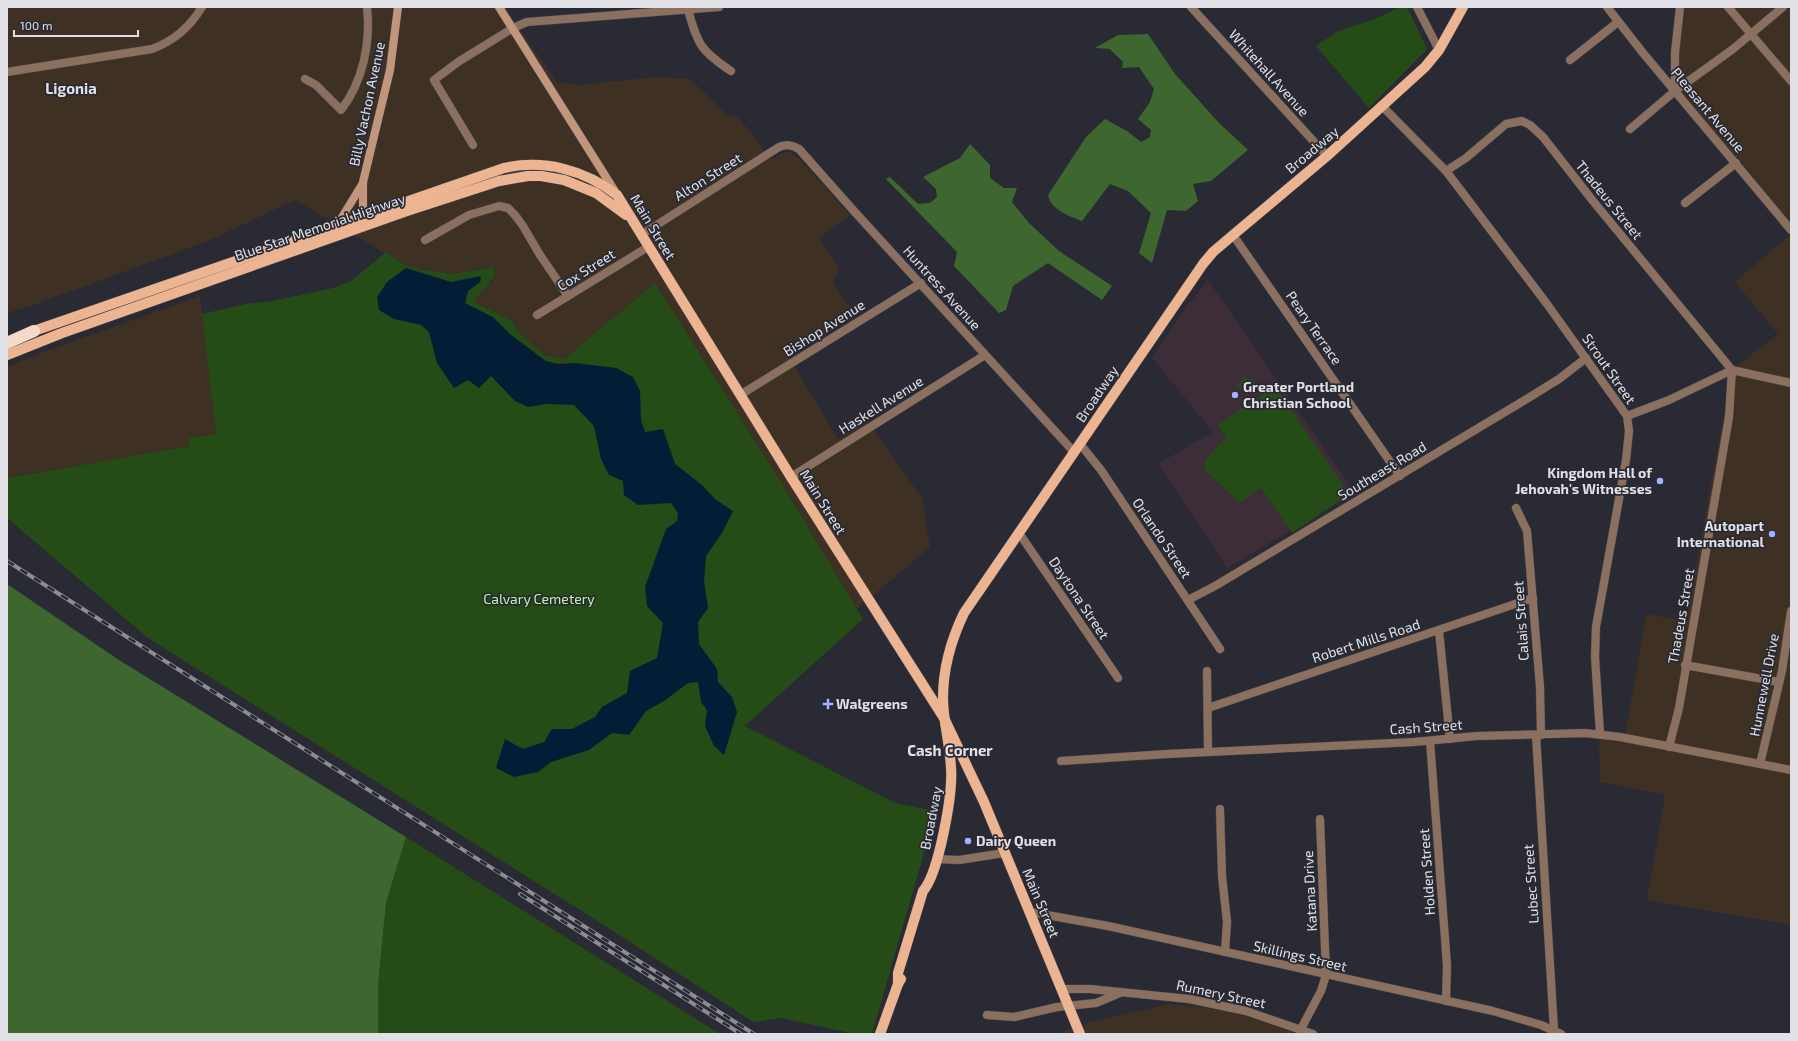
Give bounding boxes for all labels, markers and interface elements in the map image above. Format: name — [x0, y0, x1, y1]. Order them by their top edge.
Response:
scale bar — [14, 12, 138, 38]
text: 100 m — [20, 18, 52, 32]
street label: Whitehall Avenue — [1226, 26, 1313, 120]
street label: Billy Vachon Avenue — [345, 40, 388, 168]
street label: Pleasant Avenue — [1668, 64, 1749, 156]
district label: Ligonia — [45, 79, 97, 97]
street label: Broadway — [1282, 122, 1342, 177]
street label: Alton Street — [671, 149, 745, 204]
street label: Thadeus Street — [1572, 157, 1646, 243]
street label: Blue Star Memorial Highway — [232, 189, 408, 264]
street label: Main Street — [627, 191, 680, 263]
street label: Huntress Avenue — [900, 242, 985, 333]
street label: Cox Street — [554, 245, 618, 294]
street label: Peary Terrace — [1283, 288, 1346, 368]
street label: Bishop Avenue — [780, 296, 868, 359]
street label: Strout Street — [1579, 330, 1640, 407]
street label: Broadway — [1072, 362, 1122, 425]
street label: Haskell Avenue — [835, 372, 926, 437]
place label: Greater Portland Christian School — [1243, 378, 1354, 411]
marker: Greater Portland Christian School — [1230, 390, 1240, 400]
street label: Southeast Road — [1334, 437, 1429, 504]
place label: Kingdom Hall of Jehovah's Witnesses — [1515, 464, 1652, 497]
street label: Main Street — [797, 466, 850, 537]
marker: Kingdom Hall of Jehovah's Witnesses — [1655, 476, 1665, 486]
street label: Orlando Street — [1129, 494, 1195, 581]
place label: Autopart International — [1677, 517, 1764, 550]
marker: Autopart International — [1767, 529, 1777, 539]
street label: Daytona Street — [1046, 553, 1113, 642]
street label: Thadeus Street — [1664, 567, 1697, 665]
street label: Calais Street — [1509, 580, 1532, 662]
park label: Calvary Cemetery — [483, 590, 595, 607]
street label: Robert Mills Road — [1310, 615, 1422, 666]
street label: Hunnewell Drive — [1745, 632, 1782, 738]
place label: Walgreens — [836, 695, 908, 712]
marker: Walgreens — [823, 699, 833, 709]
street label: Cash Street — [1389, 715, 1463, 738]
district label: Cash Corner — [907, 741, 993, 759]
street label: Broadway — [916, 784, 945, 851]
street label: Holden Street — [1415, 828, 1438, 916]
place label: Dairy Queen — [976, 832, 1056, 850]
marker: Dairy Queen — [963, 836, 973, 846]
street label: Lubec Street — [1519, 844, 1542, 924]
street label: Katana Drive — [1299, 850, 1320, 932]
street label: Main Street — [1019, 866, 1064, 940]
street label: Skillings Street — [1252, 937, 1348, 975]
street label: Rumery Street — [1175, 976, 1267, 1011]

